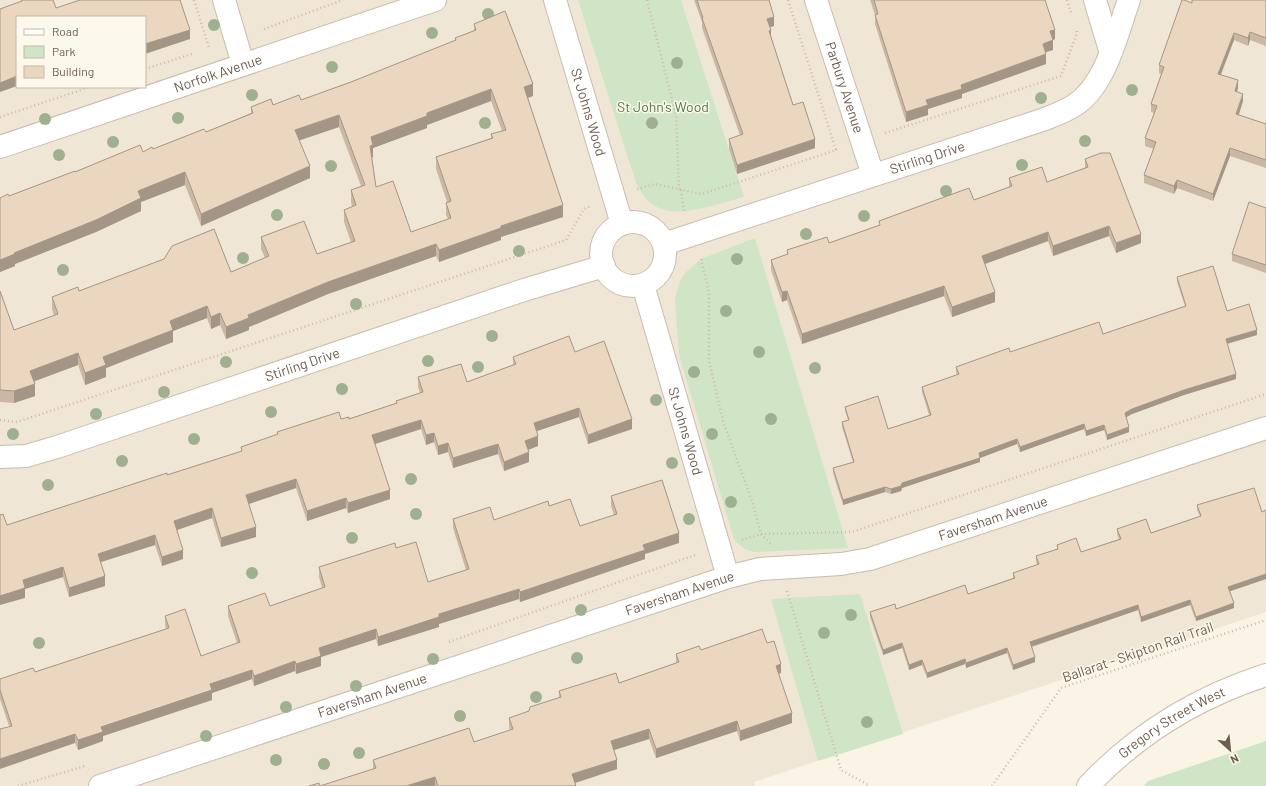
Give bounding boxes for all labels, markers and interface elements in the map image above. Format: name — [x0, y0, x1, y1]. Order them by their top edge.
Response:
legend — [16, 16, 146, 88]
text: Road — [52, 24, 79, 38]
street label: Parbury Avenue — [822, 40, 868, 135]
text: Park — [52, 44, 76, 58]
street label: Norfolk Avenue — [171, 50, 264, 96]
text: Building — [52, 64, 94, 78]
street label: St Johns Wood — [568, 66, 610, 158]
park label: St John's Wood — [617, 98, 709, 115]
street label: Stirling Drive — [887, 137, 967, 177]
street label: Stirling Drive — [262, 344, 342, 385]
street label: St Johns Wood — [665, 385, 707, 477]
street label: Faversham Avenue — [936, 492, 1050, 544]
street label: Faversham Avenue — [623, 567, 736, 619]
street label: Ballarat - Skipton Rail Trail — [1060, 618, 1216, 685]
street label: Faversham Avenue — [315, 669, 429, 721]
street label: Gregory Street West — [1115, 683, 1228, 761]
north arrow — [1210, 730, 1250, 770]
text: N — [1229, 752, 1241, 767]

